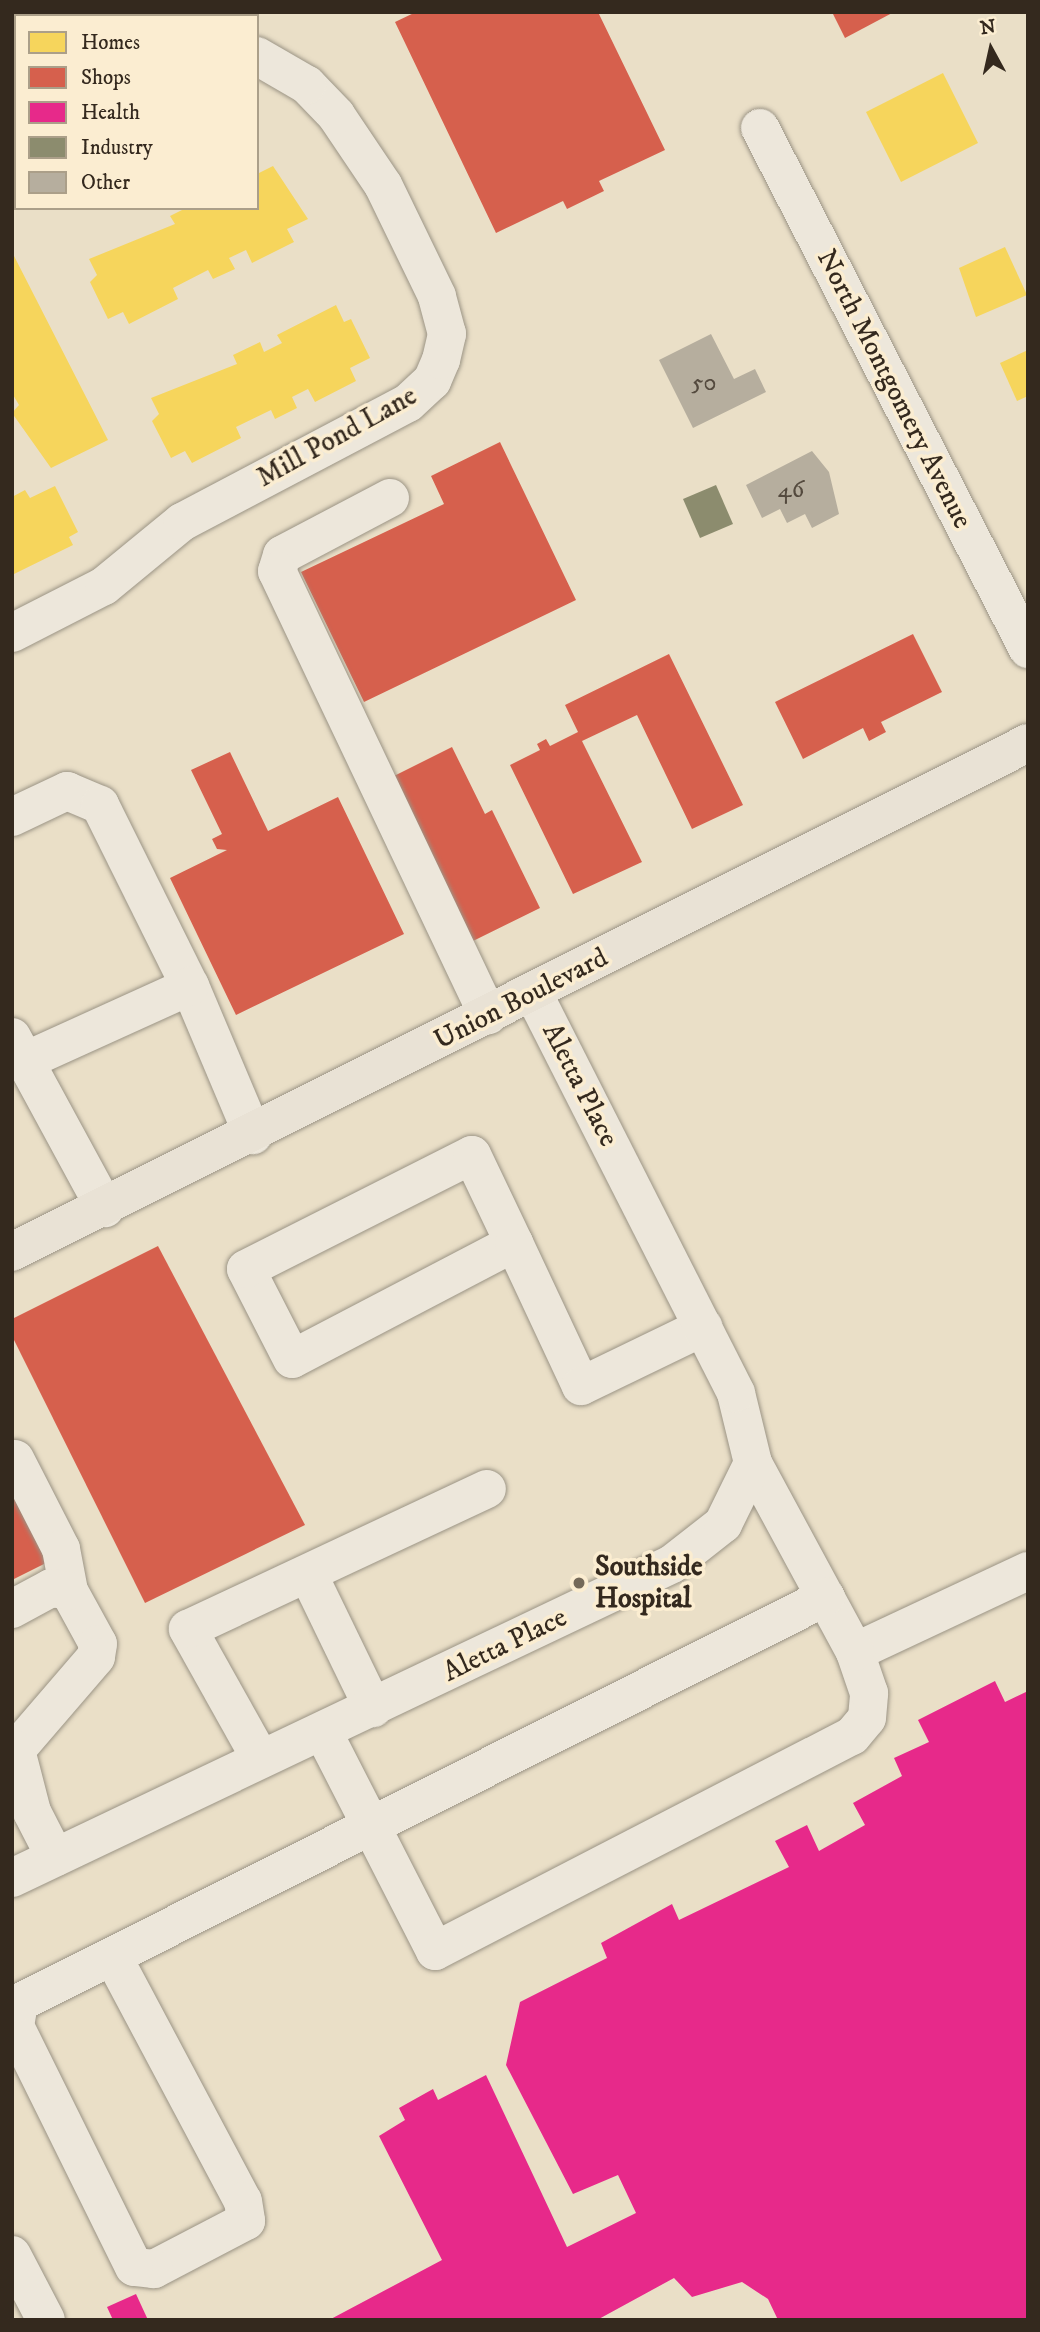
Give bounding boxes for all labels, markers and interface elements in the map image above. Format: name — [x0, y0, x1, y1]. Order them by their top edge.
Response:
legend — [14, 14, 259, 210]
north arrow — [956, 14, 1026, 84]
text: N — [979, 15, 997, 40]
text: Homes — [81, 30, 140, 56]
text: Shops — [81, 65, 131, 91]
text: Health — [81, 100, 140, 126]
text: Industry — [81, 135, 153, 161]
text: Other — [81, 170, 130, 196]
street label: North Montgomery Avenue — [809, 244, 979, 534]
house number: 50 — [692, 370, 716, 398]
street label: Mill Pond Lane — [251, 379, 423, 495]
house number: 46 — [778, 477, 804, 505]
street label: Union Boulevard — [429, 941, 613, 1057]
street label: Aletta Place — [535, 1018, 625, 1152]
place label: Southside Hospital — [595, 1550, 703, 1616]
marker: Southside Hospital — [569, 1573, 589, 1593]
street label: Aletta Place — [438, 1601, 572, 1689]

